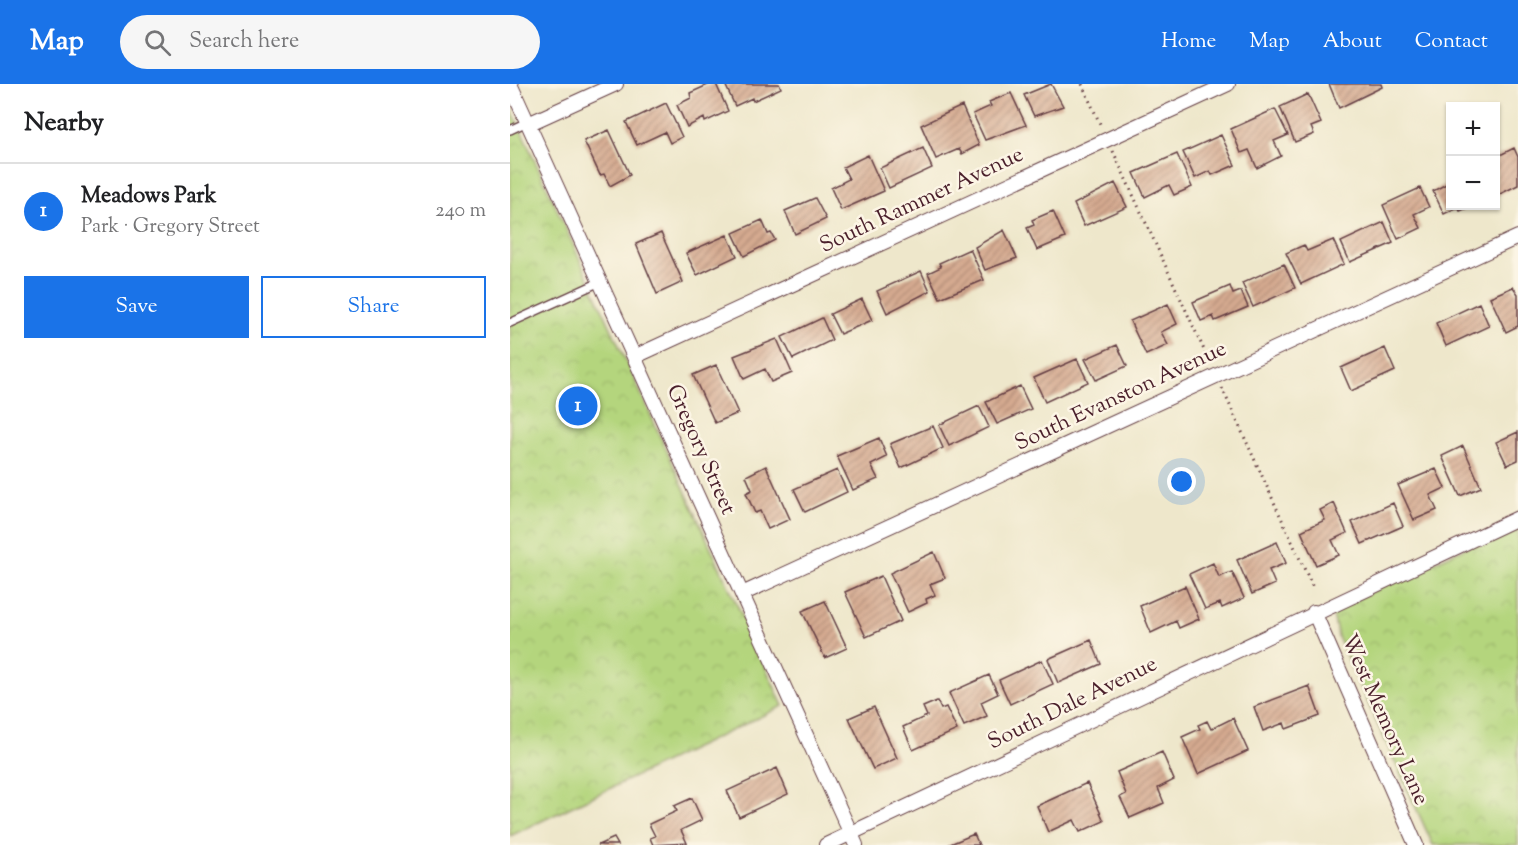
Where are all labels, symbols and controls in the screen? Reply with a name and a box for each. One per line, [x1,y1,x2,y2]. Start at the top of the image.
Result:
search box [120,15,540,69]
text: Map [30,22,84,62]
icon: search [141,26,174,59]
text: Search here [189,26,299,58]
text: Home [1161,27,1216,57]
text: Map [1249,27,1290,57]
text: About [1323,27,1382,57]
text: Contact [1415,27,1488,57]
map controls [1446,102,1500,210]
button: + [1446,102,1500,156]
text: Nearby [24,105,104,142]
street label: South Rammer Avenue [815,140,1029,262]
button: − [1446,156,1500,210]
text: Meadows Park [81,181,216,213]
text: 1 [40,197,47,226]
text: 240 m [435,197,486,226]
text: Park · Gregory Street [81,213,260,242]
button: Save [24,276,249,338]
button: Share [261,276,486,338]
street label: South Evanston Avenue [1010,334,1232,460]
street label: Gregory Street [657,380,743,521]
pin: 1 [558,384,598,428]
your location [1167,467,1196,496]
street label: West Memory Lane [1332,629,1436,811]
street label: South Dale Avenue [983,649,1163,759]

